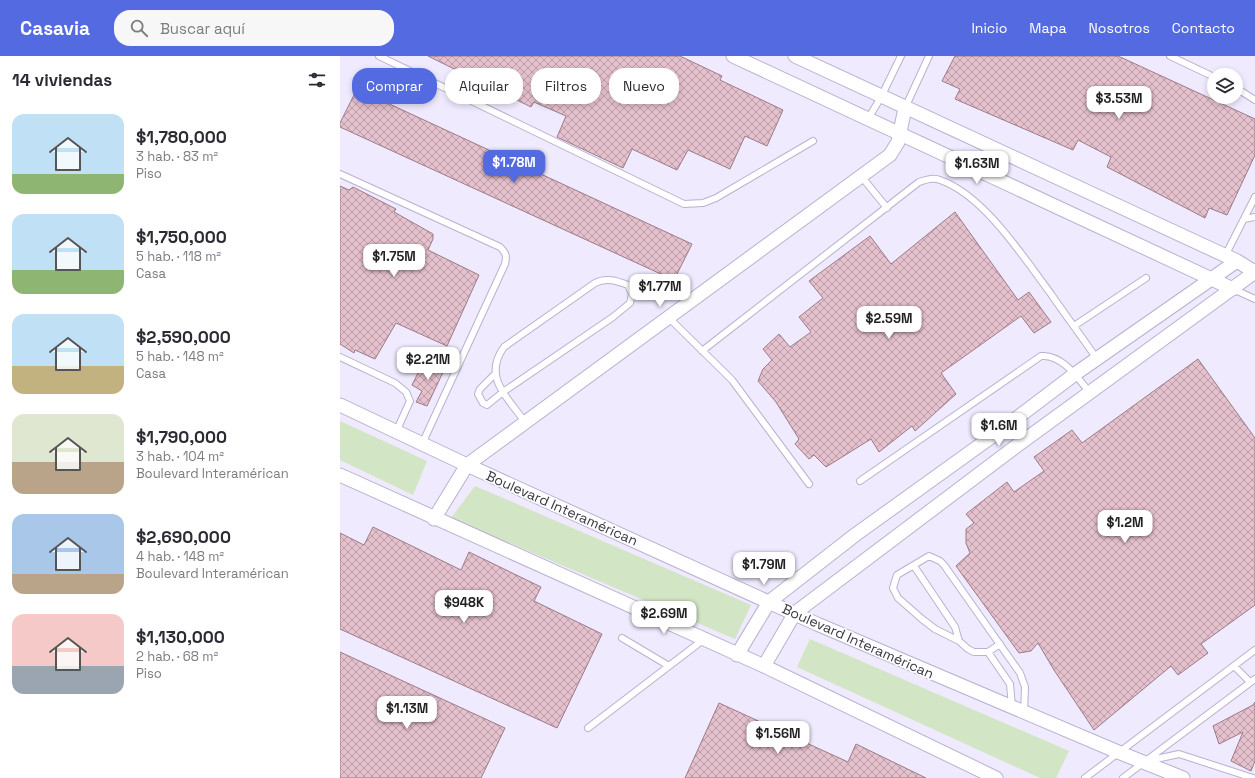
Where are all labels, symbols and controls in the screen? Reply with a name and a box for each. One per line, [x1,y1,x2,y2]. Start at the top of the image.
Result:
search box [114,10,394,46]
text: Casavia [20,16,90,41]
icon: search [128,17,150,39]
text: Buscar aquí [160,19,245,38]
text: Inicio [971,19,1007,37]
text: Mapa [1029,19,1067,37]
text: Nosotros [1089,19,1150,37]
text: Contacto [1172,19,1235,37]
chip: Comprar [352,68,437,104]
chip: Alquilar [445,68,523,104]
chip: Filtros [531,68,601,104]
chip: Nuevo [609,68,679,104]
map controls [1207,68,1243,104]
button: layers [1207,68,1243,104]
text: 14 viviendas [12,69,112,91]
icon: filters [306,69,328,91]
pin: $3.53M [1086,86,1152,120]
text: $3.53M [1096,90,1142,107]
text: $1,780,000 [136,126,227,148]
icon: home [44,130,92,178]
text: 3 hab. · 83 m² [136,148,218,165]
pin: $1.78M [481,150,547,184]
pin: $1.63M [944,151,1010,185]
text: $1.78M [492,154,536,171]
text: $1.63M [955,155,999,172]
text: Piso [136,165,162,182]
text: $1,750,000 [136,226,227,248]
icon: home [44,230,92,278]
pin: $1.75M [361,244,427,278]
text: 5 hab. · 118 m² [136,248,221,265]
text: $1.75M [372,248,416,265]
text: Casa [136,265,166,282]
pin: $1.77M [627,274,693,308]
text: $1.77M [638,278,682,295]
pin: $2.59M [856,306,922,340]
text: $2.59M [866,310,912,327]
text: $2,590,000 [136,326,231,348]
icon: home [44,330,92,378]
pin: $2.21M [395,347,461,381]
text: 5 hab. · 148 m² [136,348,224,365]
text: $2.21M [406,351,450,368]
text: Casa [136,365,166,382]
pin: $1.6M [971,413,1027,447]
text: $1.6M [981,417,1018,434]
text: $1,790,000 [136,426,227,448]
icon: home [44,430,92,478]
text: 3 hab. · 104 m² [136,448,224,465]
text: Boulevard Interamérican [136,465,289,482]
street label: Boulevard Interamérican [483,466,641,550]
pin: $1.2M [1097,510,1153,544]
text: $1.2M [1107,514,1143,531]
text: $2,690,000 [136,526,231,548]
icon: home [44,530,92,578]
text: 4 hab. · 148 m² [136,548,224,565]
pin: $1.79M [731,552,797,586]
text: $1.79M [742,556,786,573]
text: Boulevard Interamérican [136,565,289,582]
pin: $948K [436,590,492,624]
text: $948K [444,594,484,611]
street label: Boulevard Interamérican [779,599,937,683]
pin: $2.69M [631,601,697,635]
text: $2.69M [641,605,687,622]
text: $1,130,000 [136,626,225,648]
icon: home [44,630,92,678]
text: 2 hab. · 68 m² [136,648,218,665]
text: Piso [136,665,162,682]
pin: $1.13M [374,696,440,730]
text: $1.13M [386,700,428,717]
pin: $1.56M [745,721,811,755]
text: $1.56M [756,725,800,742]

